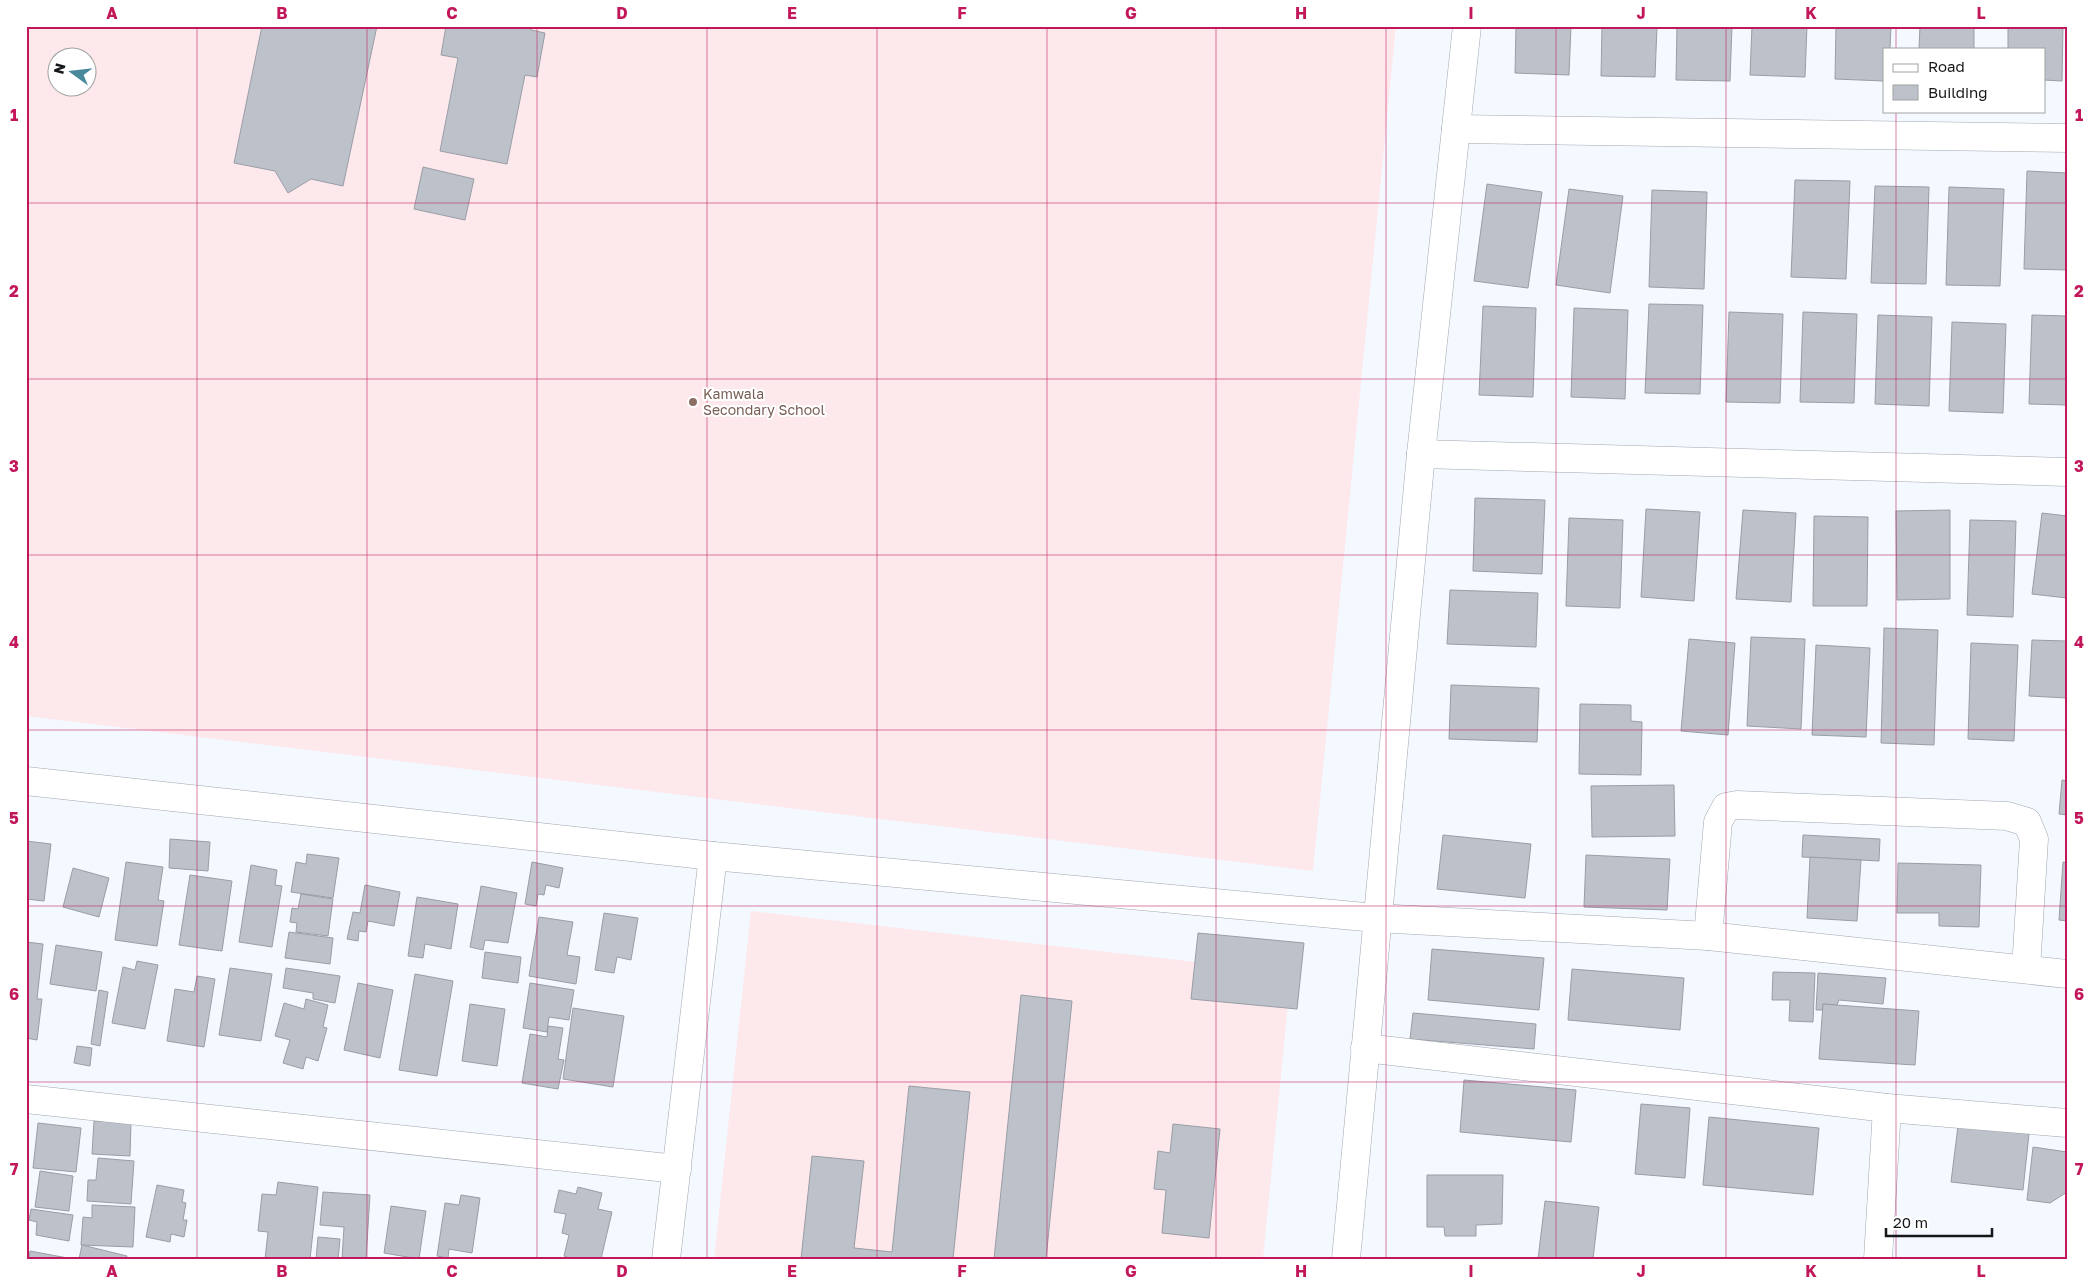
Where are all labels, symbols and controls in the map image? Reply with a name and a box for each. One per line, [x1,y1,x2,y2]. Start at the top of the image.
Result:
text: A [106,3,118,23]
text: B [276,3,288,23]
text: C [446,3,458,23]
text: D [616,3,628,23]
text: E [787,3,797,23]
text: F [957,3,967,23]
text: G [1125,3,1137,23]
text: H [1295,3,1307,23]
text: I [1468,3,1474,23]
text: J [1636,3,1646,23]
text: K [1805,3,1817,23]
text: L [1976,3,1986,23]
north arrow [48,48,98,98]
legend [1883,48,2046,112]
text: Road [1928,57,1965,75]
text: N [49,61,69,76]
text: Building [1928,83,1988,101]
text: 1 [10,105,18,125]
text: 1 [2075,105,2083,125]
text: 2 [9,281,19,301]
text: 2 [2074,281,2084,301]
place label: Kamwala Secondary School [703,385,825,418]
marker: Kamwala Secondary School [687,396,699,408]
text: 3 [9,456,19,476]
text: 3 [2074,456,2084,476]
text: 4 [9,632,19,652]
text: 4 [2074,632,2084,652]
text: 5 [9,808,19,828]
text: 5 [2074,808,2084,828]
text: 6 [9,984,19,1004]
text: 6 [2074,984,2084,1004]
text: 7 [10,1159,19,1179]
text: 7 [2075,1159,2084,1179]
scale bar [1886,1205,1992,1237]
text: 20 m [1893,1213,1928,1231]
text: A [106,1261,118,1281]
text: B [276,1261,288,1281]
text: C [446,1261,458,1281]
text: D [616,1261,628,1281]
text: E [787,1261,797,1281]
text: F [957,1261,967,1281]
text: G [1125,1261,1137,1281]
text: H [1295,1261,1307,1281]
text: I [1468,1261,1474,1281]
text: J [1636,1261,1646,1281]
text: K [1805,1261,1817,1281]
text: L [1976,1261,1986,1281]

